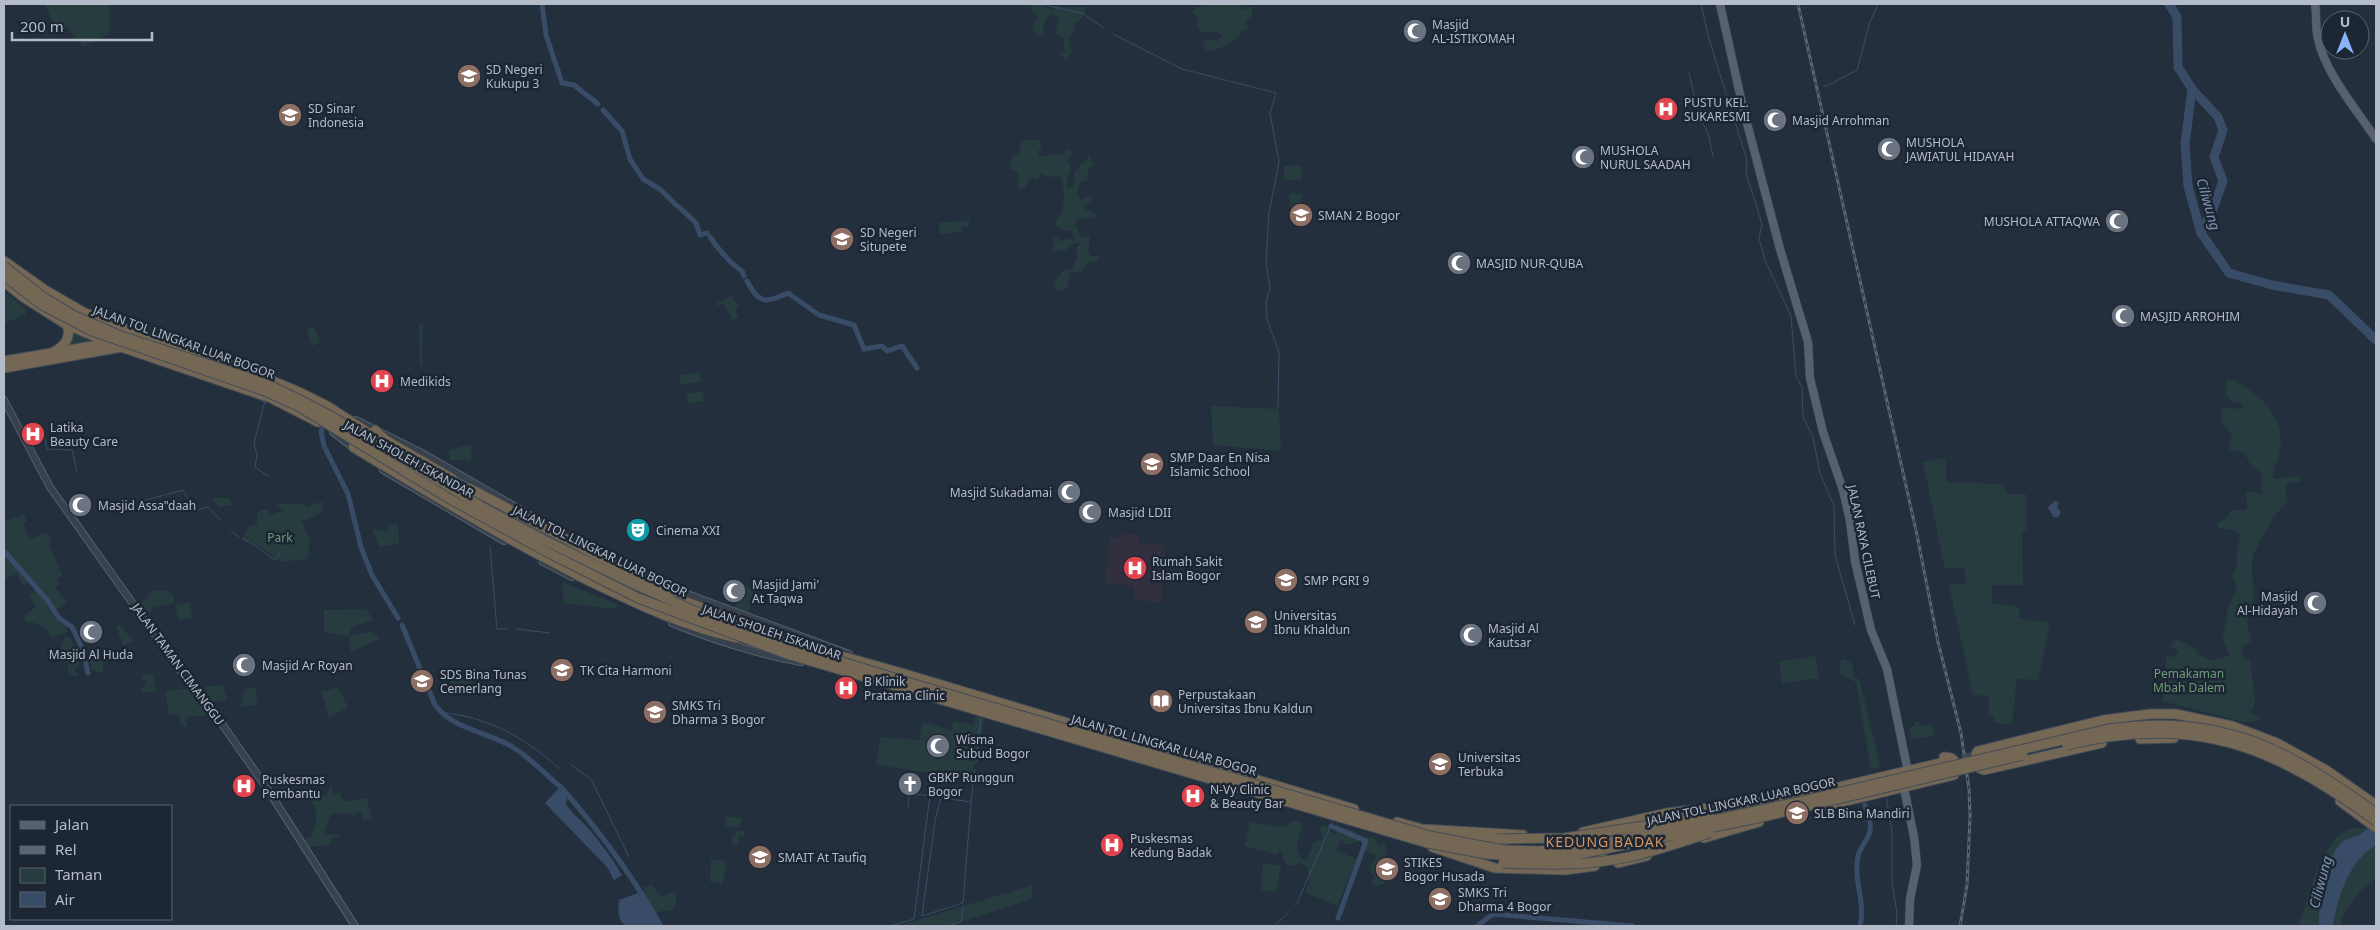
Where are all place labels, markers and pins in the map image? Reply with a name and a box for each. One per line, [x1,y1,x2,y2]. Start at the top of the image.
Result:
place label: Masjid AL-ISTIKOMAH [1432,16,1515,47]
mosque icon: Masjid AL-ISTIKOMAH [1402,18,1428,44]
place label: SD Negeri Kukupu 3 [486,61,543,92]
school or university icon: SD Negeri Kukupu 3 [456,63,482,89]
place label: PUSTU KEL. SUKARESMI [1684,94,1750,125]
hospital icon: PUSTU KEL. SUKARESMI [1653,96,1679,122]
place label: SD Sinar Indonesia [308,100,364,131]
school or university icon: SD Sinar Indonesia [277,102,303,128]
mosque icon: Masjid Arrohman [1762,107,1788,133]
place label: Masjid Arrohman [1792,112,1889,129]
place label: MUSHOLA JAWIATUL HIDAYAH [1905,134,2014,165]
mosque icon: MUSHOLA JAWIATUL HIDAYAH [1876,136,1902,162]
place label: MUSHOLA NURUL SAADAH [1600,142,1691,173]
mosque icon: MUSHOLA NURUL SAADAH [1570,144,1596,170]
school or university icon: SMAN 2 Bogor [1288,202,1314,228]
place label: SMAN 2 Bogor [1318,207,1400,224]
mosque icon: MUSHOLA ATTAQWA [2104,208,2130,234]
place label: MUSHOLA ATTAQWA [1984,213,2100,230]
place label: SD Negeri Situpete [860,224,917,255]
school or university icon: SD Negeri Situpete [829,226,855,252]
mosque icon: MASJID NUR-QUBA [1446,250,1472,276]
place label: MASJID NUR-QUBA [1476,255,1584,272]
mosque icon: MASJID ARROHIM [2110,303,2136,329]
place label: MASJID ARROHIM [2140,308,2240,325]
hospital icon: Medikids [369,368,395,394]
place label: Medikids [400,373,451,390]
place label: Latika Beauty Care [50,419,118,450]
hospital icon: Latika Beauty Care [20,421,46,447]
place label: SMP Daar En Nisa Islamic School [1170,449,1270,480]
school or university icon: SMP Daar En Nisa Islamic School [1139,451,1165,477]
mosque icon: Masjid Sukadamai [1056,479,1082,505]
place label: Masjid Sukadamai [950,484,1052,501]
mosque icon: Masjid Assa"daah [67,492,93,518]
place label: Masjid Assa"daah [98,497,196,514]
mosque icon: Masjid LDII [1077,499,1103,525]
place label: Masjid LDII [1108,504,1171,521]
theatre icon: Cinema XXI [625,517,651,543]
place label: Cinema XXI [656,522,720,539]
place label: Rumah Sakit Islam Bogor [1152,553,1223,584]
hospital icon: Rumah Sakit Islam Bogor [1122,555,1148,581]
school or university icon: SMP PGRI 9 [1273,567,1299,593]
place label: SMP PGRI 9 [1304,572,1370,589]
place label: Masjid Jami' At Taqwa [752,576,819,607]
mosque icon: Masjid Jami' At Taqwa [721,578,747,604]
place label: Masjid Al-Hidayah [2237,588,2298,619]
mosque icon: Masjid Al-Hidayah [2302,590,2328,616]
place label: Universitas Ibnu Khaldun [1274,607,1350,638]
school or university icon: Universitas Ibnu Khaldun [1243,609,1269,635]
mosque icon: Masjid Al Huda [78,619,104,645]
place label: Masjid Al Kautsar [1488,620,1539,651]
mosque icon: Masjid Al Kautsar [1458,622,1484,648]
place label: Masjid Al Huda [49,646,133,663]
mosque icon: Masjid Ar Royan [231,652,257,678]
place label: Masjid Ar Royan [262,657,353,674]
school or university icon: TK Cita Harmoni [549,657,575,683]
place label: TK Cita Harmoni [580,662,672,679]
place label: SDS Bina Tunas Cemerlang [440,666,527,697]
school or university icon: SDS Bina Tunas Cemerlang [409,668,435,694]
place label: B Klinik Pratama Clinic [864,673,945,704]
hospital icon: B Klinik Pratama Clinic [833,675,859,701]
place label: Perpustakaan Universitas Ibnu Kaldun [1178,686,1313,717]
library icon: Perpustakaan Universitas Ibnu Kaldun [1148,688,1174,714]
place label: SMKS Tri Dharma 3 Bogor [672,697,766,728]
school or university icon: SMKS Tri Dharma 3 Bogor [642,699,668,725]
place label: Wisma Subud Bogor [956,731,1030,762]
mosque icon: Wisma Subud Bogor [925,733,951,759]
place label: Universitas Terbuka [1458,749,1521,780]
school or university icon: Universitas Terbuka [1427,751,1453,777]
place label: GBKP Runggun Bogor [928,769,1014,800]
place label: Puskesmas Pembantu [262,771,325,802]
church icon: GBKP Runggun Bogor [897,771,923,797]
hospital icon: Puskesmas Pembantu [231,773,257,799]
place label: N-Vy Clinic & Beauty Bar [1210,781,1284,812]
hospital icon: N-Vy Clinic & Beauty Bar [1180,783,1206,809]
school or university icon: SLB Bina Mandiri [1784,800,1810,826]
place label: SLB Bina Mandiri [1814,805,1910,822]
place label: Puskesmas Kedung Badak [1130,830,1213,861]
hospital icon: Puskesmas Kedung Badak [1099,832,1125,858]
school or university icon: SMAIT At Taufiq [747,844,773,870]
place label: SMAIT At Taufiq [778,849,867,866]
place label: STIKES Bogor Husada [1404,854,1485,885]
school or university icon: STIKES Bogor Husada [1374,856,1400,882]
place label: SMKS Tri Dharma 4 Bogor [1458,884,1552,915]
school or university icon: SMKS Tri Dharma 4 Bogor [1427,886,1453,912]

